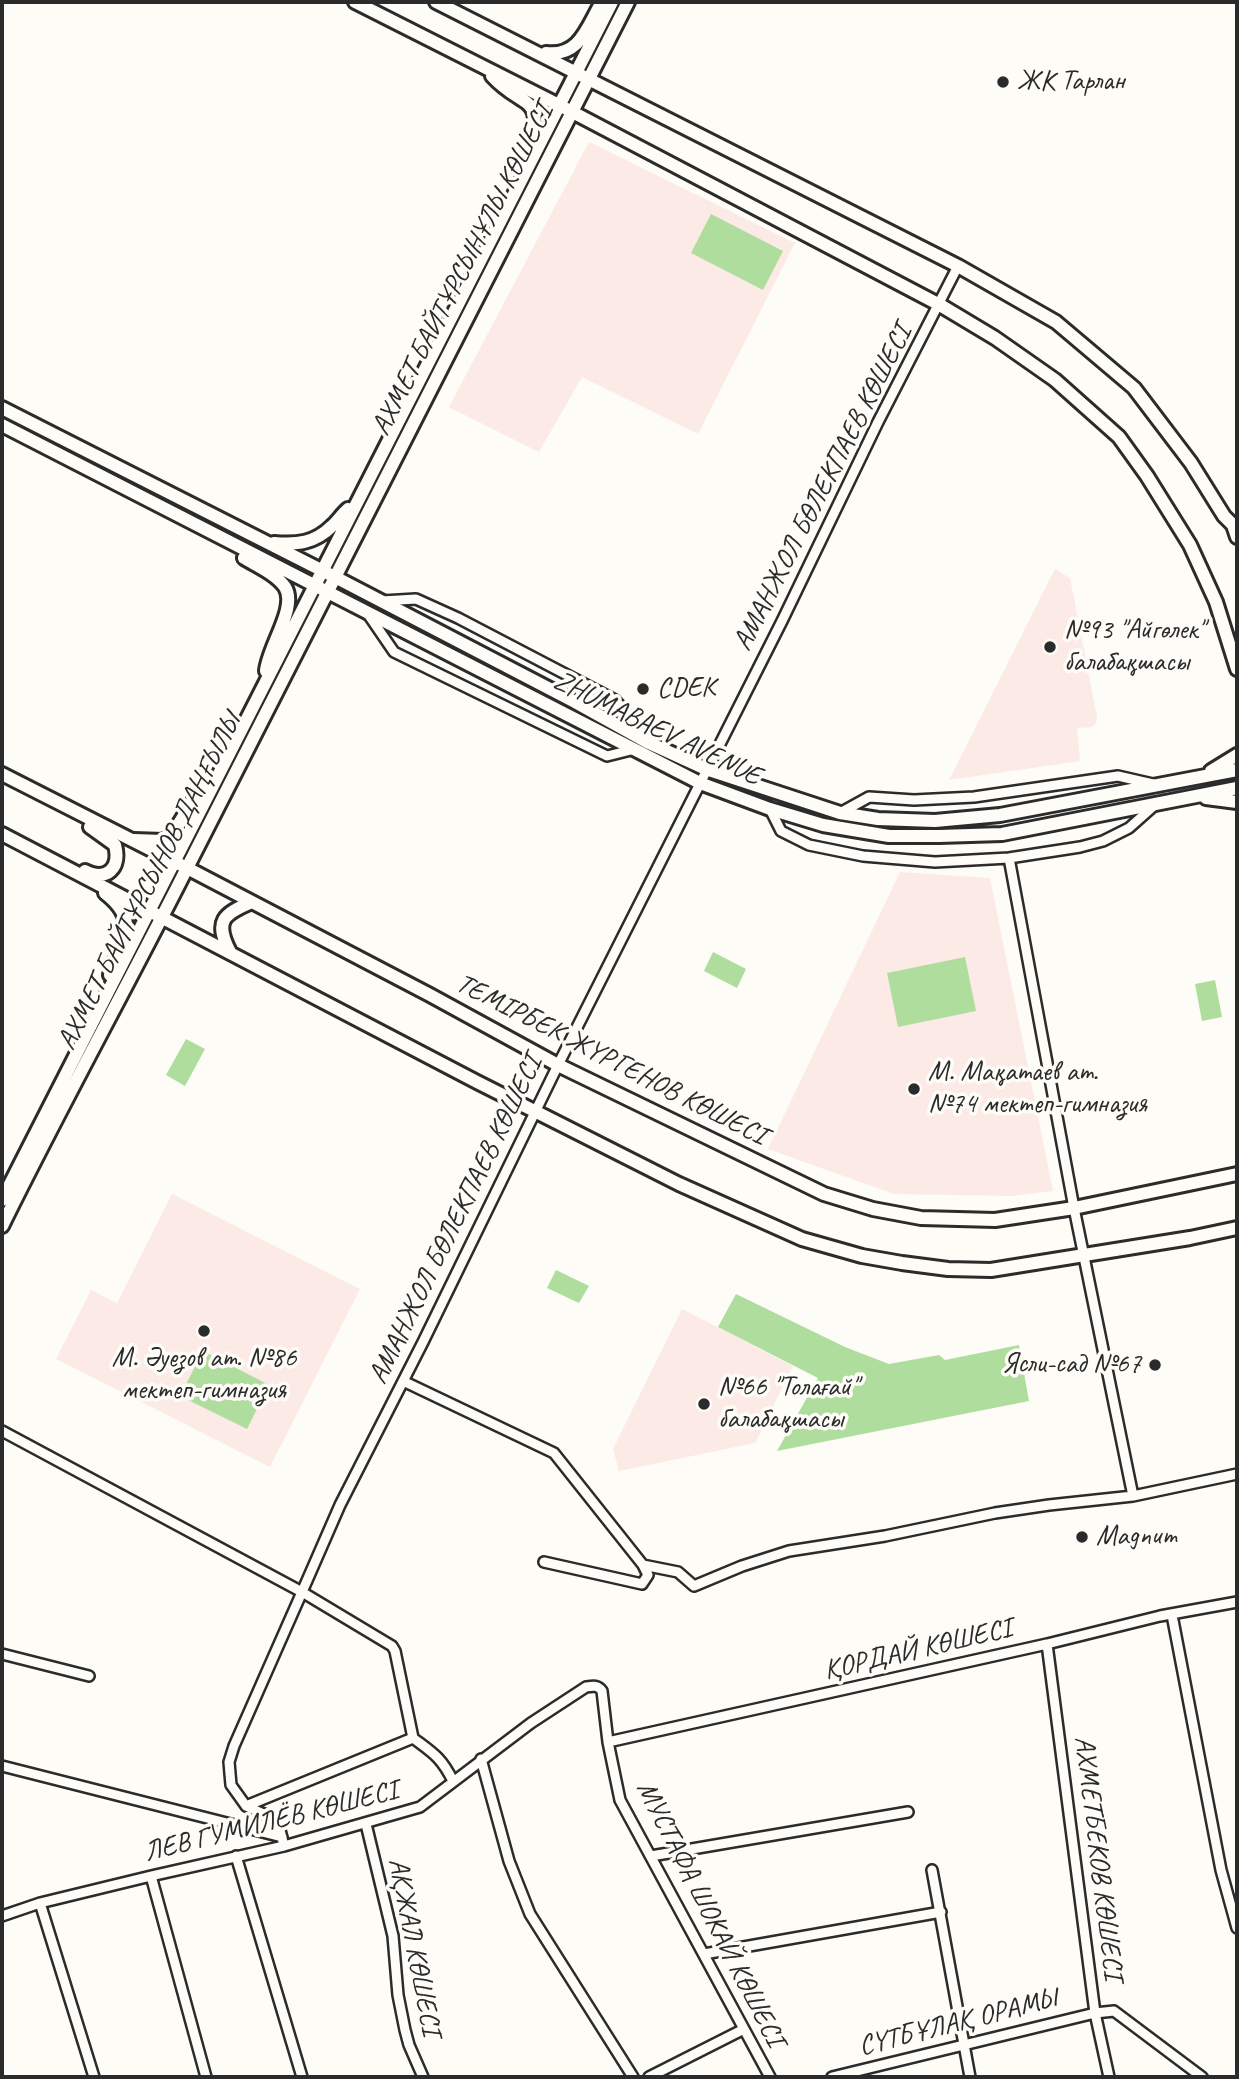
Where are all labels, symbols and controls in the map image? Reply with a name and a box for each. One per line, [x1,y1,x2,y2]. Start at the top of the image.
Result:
place label: ЖК Тарлан [1017,65,1125,99]
marker: ЖК Тарлан [995,74,1011,90]
street label: АХМЕТ БАЙТҰРСЫНҰЛЫ КӨШЕСІ [365,99,561,441]
street label: АМАНЖОЛ БӨЛЕКПАЕВ КӨШЕСІ [726,320,920,656]
place label: №93 "Айгөлек" балабақшасы [1064,614,1204,680]
marker: №93 "Айгөлек" балабақшасы [1042,639,1058,655]
street label: ZHUMABAEV AVENUE [548,664,766,794]
place label: CDEK [657,672,715,706]
marker: CDEK [635,681,651,697]
street label: АХМЕТ БАЙТҰРСЫНОВ ДАҢҒЫЛЫ [50,708,250,1056]
street label: ТЕМІРБЕК ЖҮРГЕНОВ КӨШЕСІ [450,967,772,1153]
street label: АМАНЖОЛ БӨЛЕКПАЕВ КӨШЕСІ [362,1051,550,1389]
place label: М. Мақатаев ат. №74 мектеп-гимназия [928,1056,1147,1122]
marker: М. Мақатаев ат. №74 мектеп-гимназия [906,1081,922,1097]
marker: М. Әуезов ат. №86 мектеп-гимназия [196,1323,212,1339]
place label: М. Әуезов ат. №86 мектеп-гимназия [112,1342,296,1408]
place label: Ясли-сад №67 [1002,1348,1141,1382]
marker: Ясли-сад №67 [1147,1357,1163,1373]
place label: №66 "Толағай" балабақшасы [718,1371,858,1437]
marker: №66 "Толағай" балабақшасы [696,1396,712,1412]
place label: Magnum [1096,1520,1177,1554]
marker: Magnum [1074,1529,1090,1545]
street label: ҚОРДАЙ КӨШЕСІ [821,1612,1015,1688]
street label: АХМЕТБЕКОВ КӨШЕСІ [1066,1734,1130,1982]
street label: ЛЕВ ГУМИЛЁВ КӨШЕСІ [141,1774,401,1870]
street label: МУСТАФА ШОКАЙ КӨШЕСІ [629,1776,791,2052]
street label: АҚЖАЛ КӨШЕСІ [380,1855,448,2039]
street label: CҮТБҰЛАҚ ОРАМЫ [855,1982,1061,2064]

